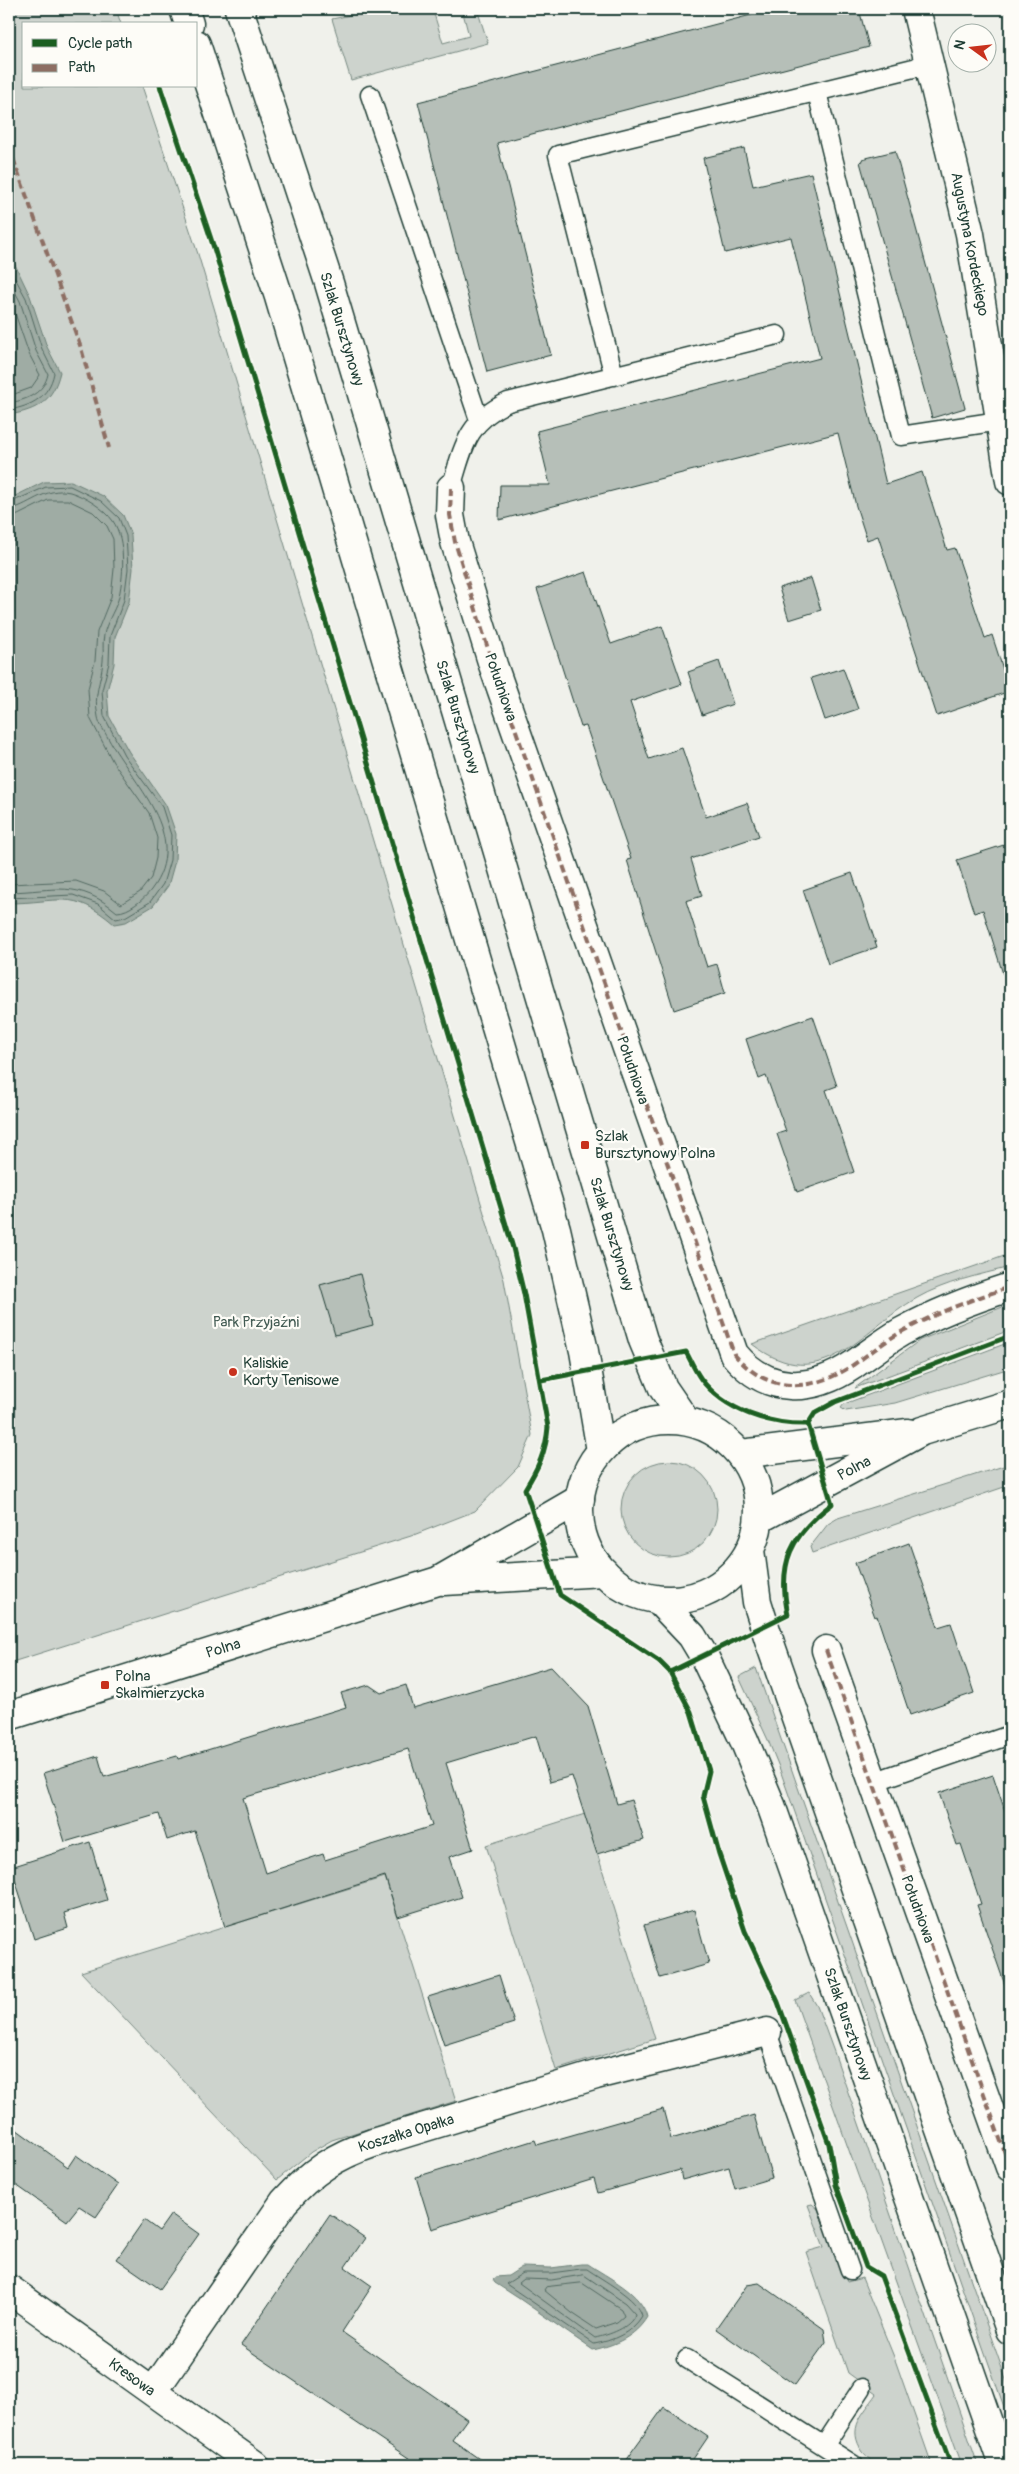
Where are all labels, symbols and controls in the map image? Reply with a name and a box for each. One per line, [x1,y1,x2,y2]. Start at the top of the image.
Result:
legend [22,22,198,88]
north arrow [946,22,996,72]
text: Cycle path [68,34,132,53]
text: N [950,38,969,52]
text: Path [68,58,95,77]
street label: Augustyna Kordeckiego [946,171,993,318]
street label: Szlak Bursztynowy [315,270,368,389]
street label: Południowa [480,650,521,724]
street label: Szlak Bursztynowy [431,658,484,777]
street label: Południowa [612,1033,653,1107]
place label: Szlak Bursztynowy Polna [595,1127,715,1163]
marker: Szlak Bursztynowy Polna [579,1139,591,1151]
street label: Szlak Bursztynowy [585,1175,638,1294]
park label: Park Przyjaźni [213,1313,300,1332]
place label: Kaliskie Korty Tenisowe [243,1354,340,1390]
marker: Kaliskie Korty Tenisowe [227,1366,239,1378]
street label: Polna [834,1452,874,1485]
street label: Polna [203,1634,243,1663]
place label: Polna Skalmierzycka [115,1667,204,1703]
marker: Polna Skalmierzycka [99,1679,111,1691]
street label: Południowa [896,1873,939,1946]
street label: Szlak Bursztynowy [819,1965,876,2084]
street label: Koszałka Opałka [356,2110,456,2157]
street label: Kresowa [105,2354,159,2401]

